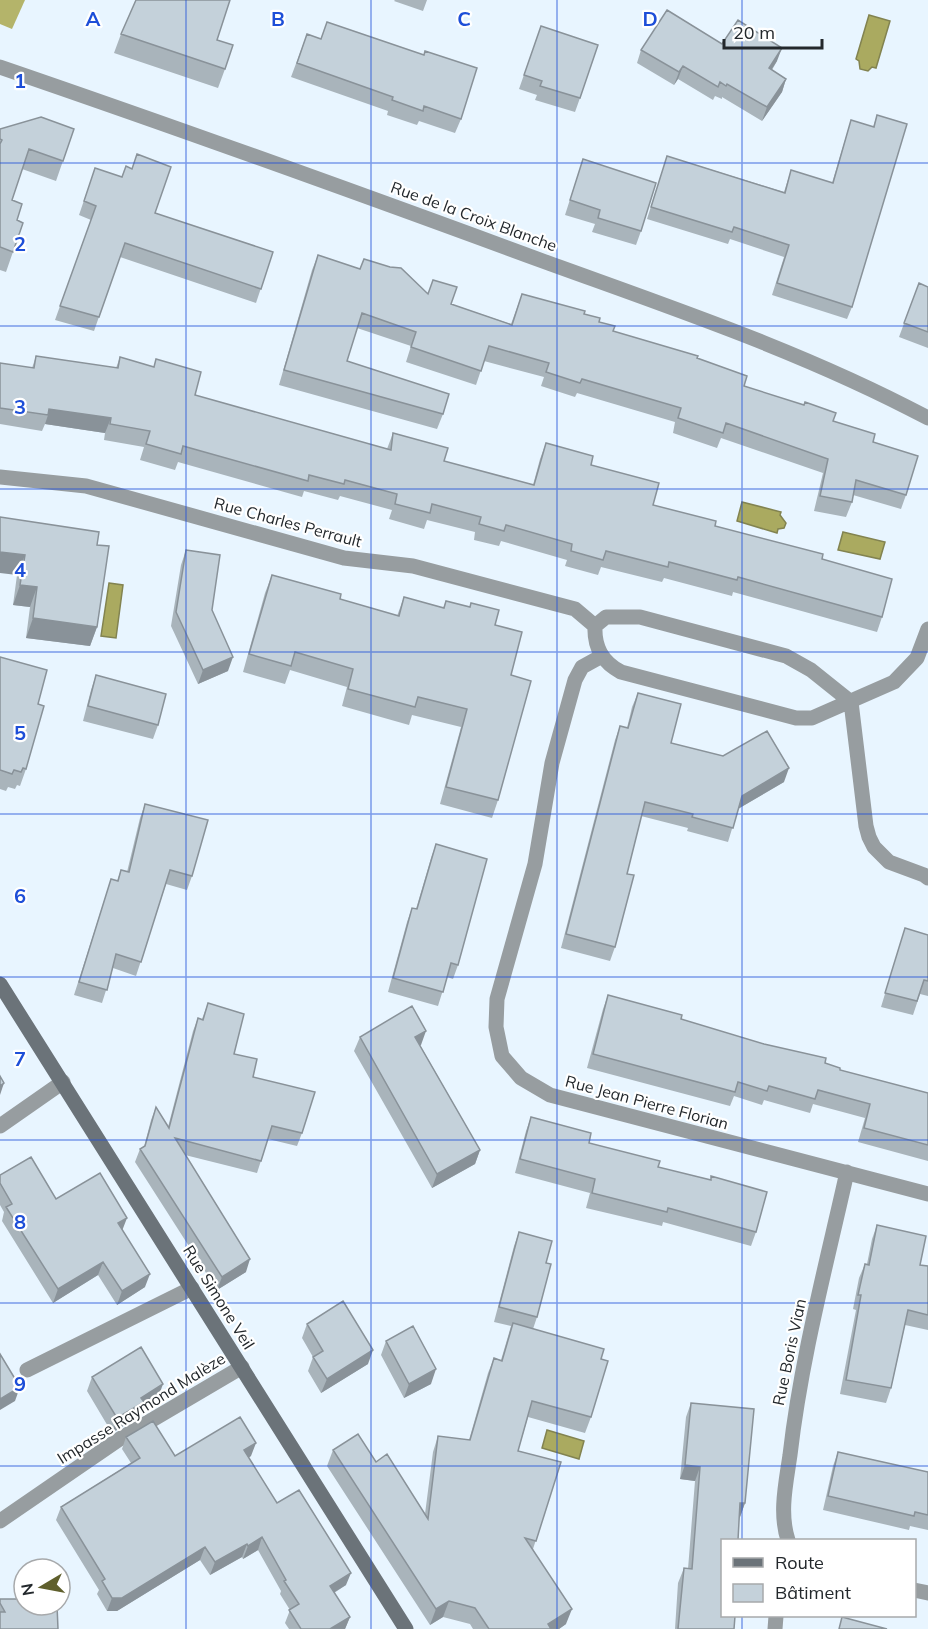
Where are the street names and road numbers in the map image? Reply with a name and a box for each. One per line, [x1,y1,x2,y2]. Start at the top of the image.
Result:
street label: Rue de la Croix Blanche [388,177,560,255]
street label: Rue Charles Perrault [212,493,364,551]
street label: Rue Jean Pierre Florian [563,1071,731,1133]
street label: Rue Simone Veil [179,1241,259,1353]
street label: Rue Boris Vian [768,1297,810,1407]
street label: Impasse Raymond Malèze [53,1348,229,1468]

